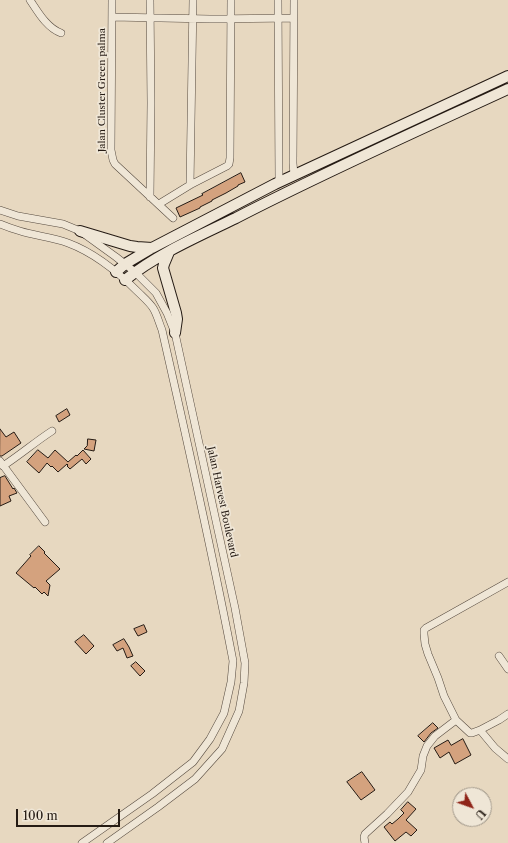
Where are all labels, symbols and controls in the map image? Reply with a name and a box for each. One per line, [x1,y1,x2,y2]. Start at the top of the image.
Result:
street label: Jalan Cluster Green palma [96,28,108,152]
street label: Jalan Harvest Boulevard [204,445,240,559]
north arrow [452,787,492,827]
scale bar [18,801,122,827]
text: U [472,806,489,822]
text: 100 m [23,808,58,823]

